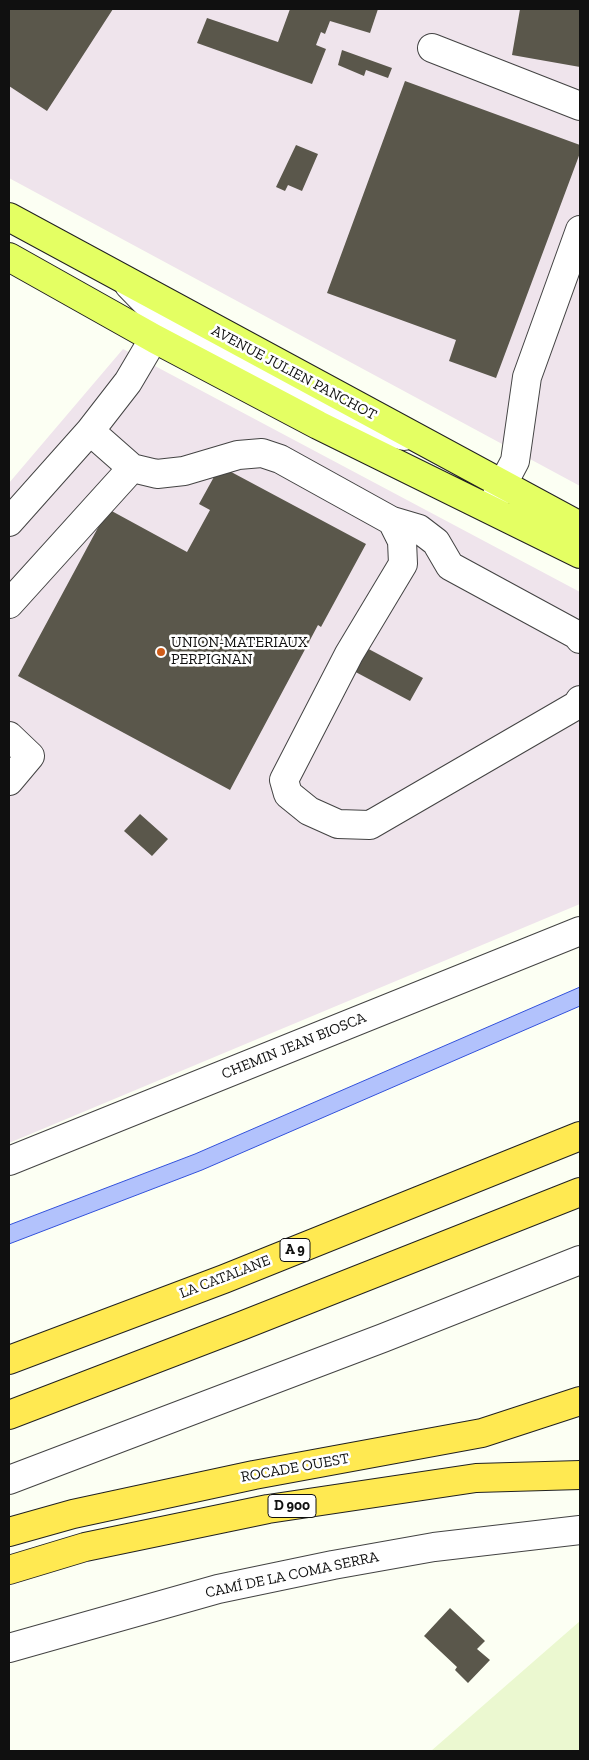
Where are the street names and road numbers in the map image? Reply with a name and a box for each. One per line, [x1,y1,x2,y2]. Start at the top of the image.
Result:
street label: AVENUE JULIEN PANCHOT [208,322,380,424]
street label: CHEMIN JEAN BIOSCA [219,1009,369,1083]
road number: A 9 [280,1238,310,1262]
street label: LA CATALANE [177,1251,273,1303]
street label: ROCADE OUEST [239,1450,351,1486]
road number: D 900 [268,1494,316,1518]
street label: CAMÍ DE LA COMA SERRA [204,1548,380,1602]

